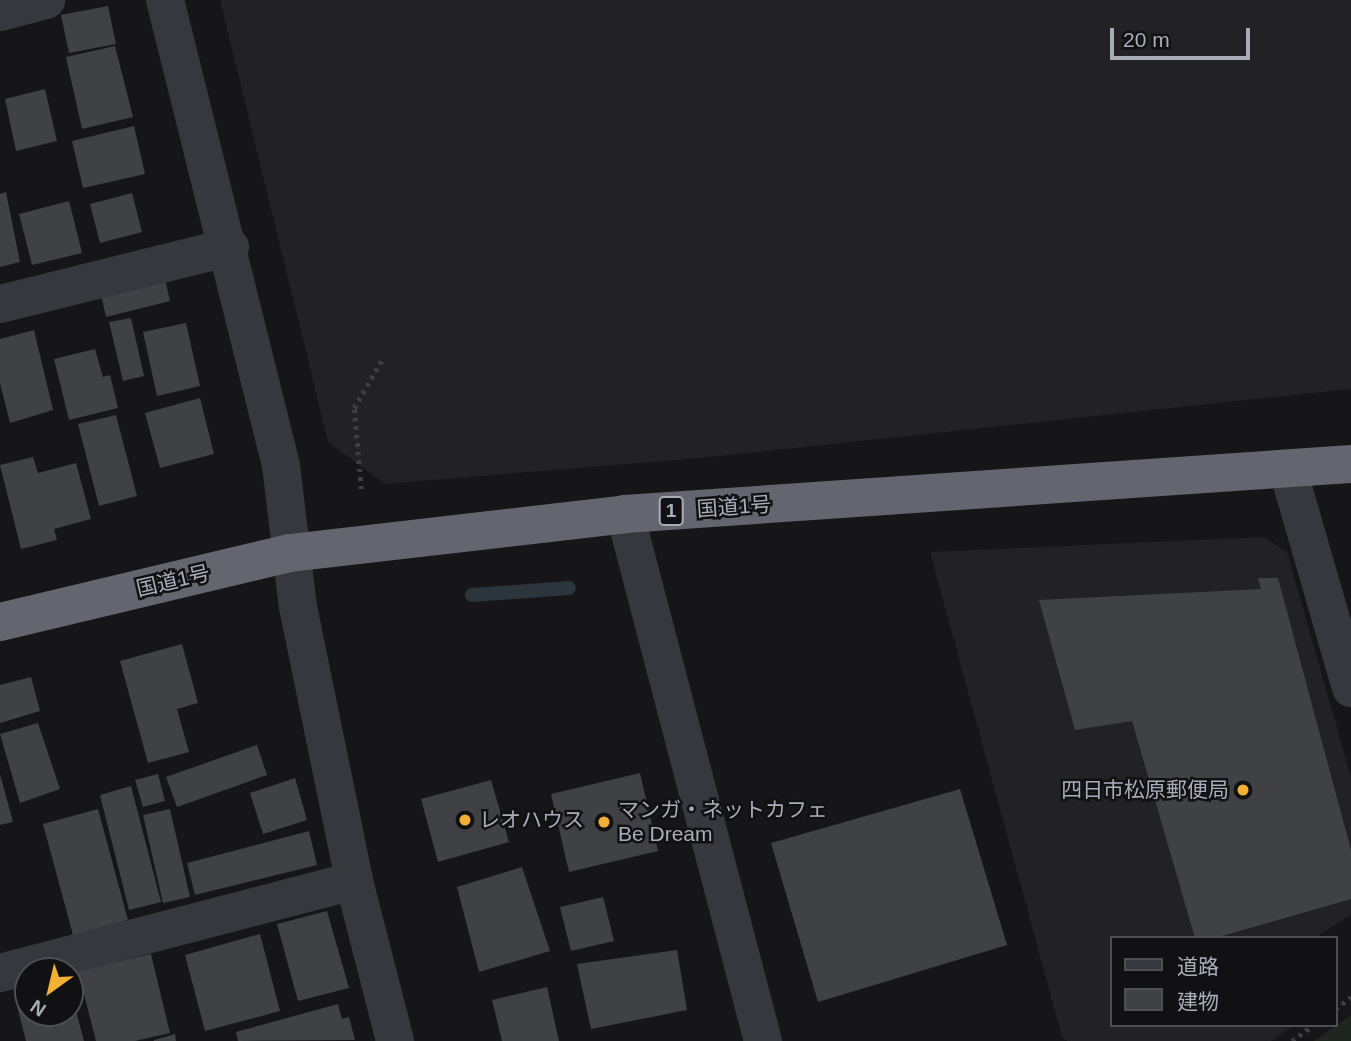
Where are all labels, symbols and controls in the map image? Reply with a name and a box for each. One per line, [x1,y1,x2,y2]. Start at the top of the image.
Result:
scale bar [1113,14,1253,58]
text: 20 m [1123,28,1170,51]
street label: 国道1号 [696,492,772,522]
road number: 1 [657,496,685,526]
street label: 国道1号 [134,560,212,602]
place label: 四日市松原郵便局 [1061,777,1229,803]
marker: 四日市松原郵便局 [1235,782,1251,798]
place label: マンガ・ネットカフェ Be Dream [618,797,828,847]
place label: レオハウス [479,807,584,833]
marker: レオハウス [457,812,473,828]
marker: マンガ・ネットカフェ Be Dream [596,814,612,830]
legend [1110,936,1337,1027]
text: 道路 [1177,955,1219,978]
north arrow [14,957,84,1027]
text: 建物 [1177,990,1219,1013]
text: N [27,996,50,1021]

